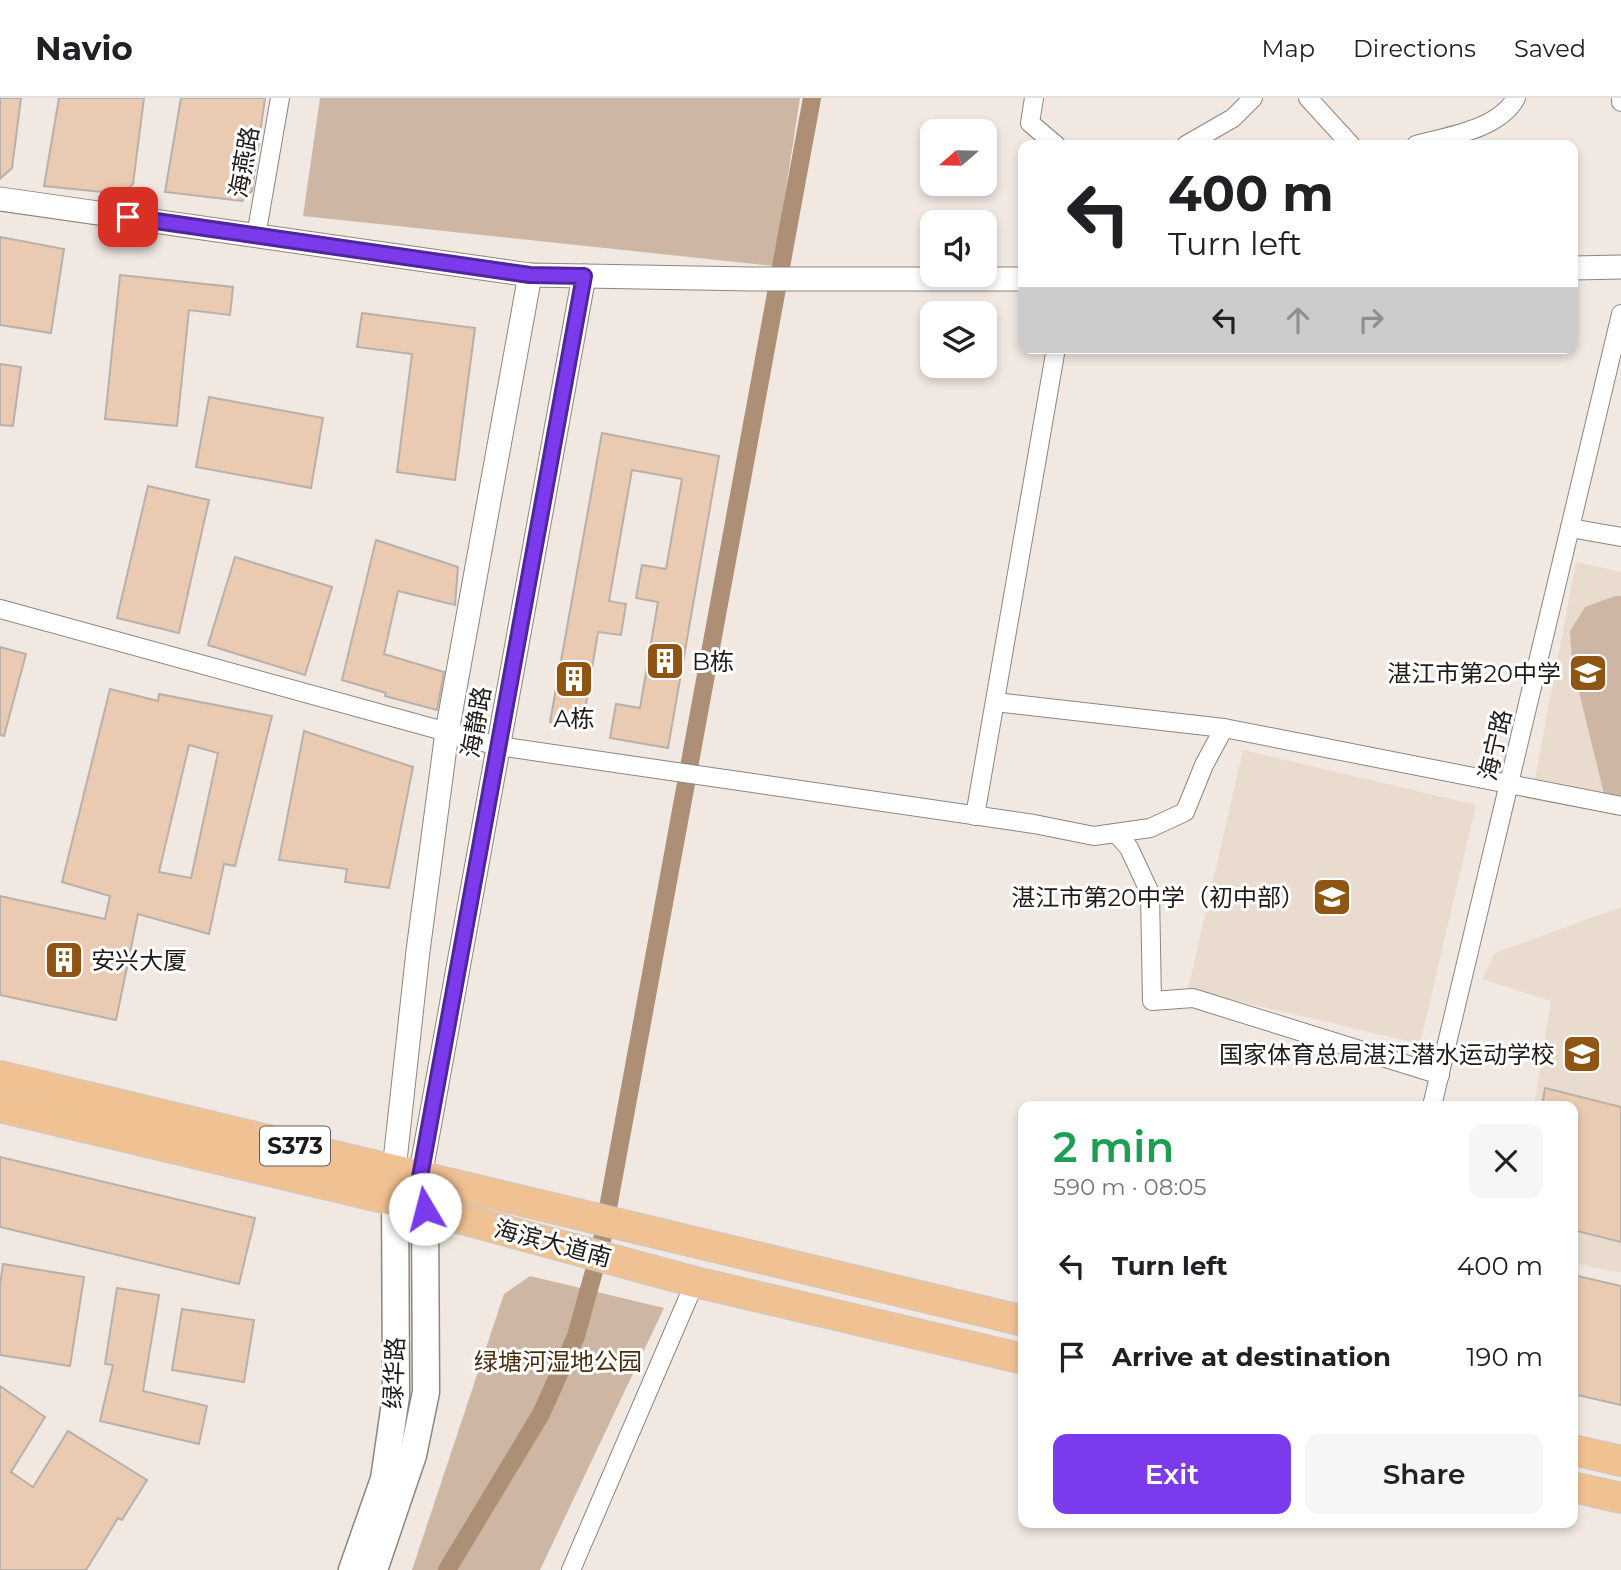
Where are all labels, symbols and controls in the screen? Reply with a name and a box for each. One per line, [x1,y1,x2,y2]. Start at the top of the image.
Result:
text: Navio [35,28,133,68]
text: Map [1262,34,1315,63]
text: Directions [1353,34,1476,63]
text: Saved [1514,34,1586,63]
north arrow [920,119,998,196]
map controls [920,119,997,378]
street label: 海燕路 [223,124,265,200]
text: 400 m [1168,164,1334,223]
icon: left [1053,168,1144,259]
pin [98,187,158,247]
icon: arrive [109,198,147,236]
button: sound [920,210,997,287]
text: Turn left [1168,224,1302,263]
button: layers [920,301,997,378]
icon: left [1206,301,1244,339]
icon: ahead [1279,301,1317,339]
icon: right [1352,301,1390,339]
building icon: B栋 [644,640,686,682]
place label: B栋 [692,647,734,676]
school or university icon: 湛江市第20中学 [1567,652,1609,694]
building icon: A栋 [553,658,595,700]
place label: 湛江市第20中学 [1388,659,1561,688]
street label: 海静路 [455,684,497,760]
place label: A栋 [553,704,595,733]
street label: 海宁路 [1473,707,1517,783]
school or university icon: 湛江市第20中学（初中部） [1311,876,1353,918]
place label: 湛江市第20中学（初中部） [1012,883,1305,912]
building icon: 安兴大厦 [43,939,85,981]
place label: 安兴大厦 [91,946,187,975]
school or university icon: 国家体育总局湛江潜水运动学校 [1561,1033,1603,1075]
place label: 国家体育总局湛江潜水运动学校 [1219,1040,1555,1069]
text: 2 min [1053,1121,1174,1173]
button: close [1469,1124,1543,1198]
road number: S373 [260,1126,330,1166]
position arrow [388,1172,462,1246]
text: 590 m · 08:05 [1053,1173,1207,1201]
street label: 海滨大道南 [491,1213,615,1273]
icon: left [1053,1247,1091,1285]
text: Turn left [1112,1250,1228,1282]
text: 400 m [1457,1250,1543,1282]
street label: 绿华路 [378,1337,410,1409]
icon: arrive [1053,1338,1091,1376]
text: Arrive at destination [1112,1341,1391,1373]
text: 190 m [1466,1341,1543,1373]
park label: 绿塘河湿地公园 [474,1347,642,1376]
button: Exit [1053,1434,1291,1514]
button: Share [1305,1434,1543,1514]

